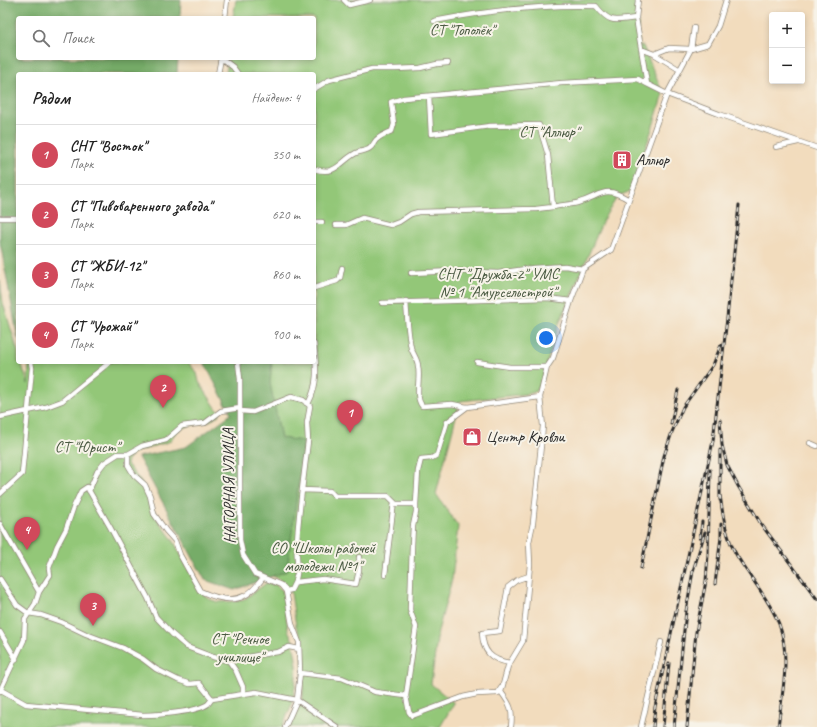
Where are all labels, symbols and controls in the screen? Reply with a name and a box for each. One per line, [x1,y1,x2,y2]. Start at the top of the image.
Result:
map controls [769,12,805,84]
button: + [769,12,805,48]
search box [16,16,316,60]
park label: СТ "Тополёк" [430,20,498,40]
icon: search [30,27,52,49]
text: Поиск [62,29,94,48]
button: − [769,48,805,84]
text: Рядом [32,88,70,109]
text: Найдено: 4 [252,90,300,106]
park label: СТ "Аллюр" [519,122,582,142]
text: СНТ "Восток" [70,137,146,156]
text: 1 [42,147,48,163]
text: 350 m [272,147,300,163]
building icon: Аллюр [611,149,633,171]
place label: Аллюр [636,150,670,170]
text: Парк [70,156,93,172]
text: СТ "Пивоваренного завода" [70,197,212,216]
text: 2 [42,207,48,223]
text: 620 m [272,207,300,223]
text: Парк [70,216,93,232]
text: СТ "ЖБИ-12" [70,257,144,276]
park label: СНТ "Дружба-2" УМС № 1 "Амурсельстрой" [438,264,561,302]
text: 3 [42,267,48,283]
text: 860 m [272,267,300,283]
text: Парк [70,276,93,292]
text: СТ "Урожай" [70,317,135,336]
text: 4 [42,327,48,343]
text: 900 m [272,327,300,343]
your location [536,328,556,348]
text: Парк [70,336,93,352]
pin: 2 [150,375,176,408]
pin: 1 [337,400,363,433]
shop icon: Центр Кровли [461,426,483,448]
street label: НАГОРНАЯ УЛИЦА [218,427,240,544]
place label: Центр Кровли [486,427,565,447]
park label: СТ "Юрист" [55,437,122,457]
pin: 4 [14,517,40,550]
park label: СО "Школы рабочей молодежи №1" [271,538,377,576]
pin: 3 [80,593,106,626]
park label: СТ "Речное училище" [211,629,271,667]

